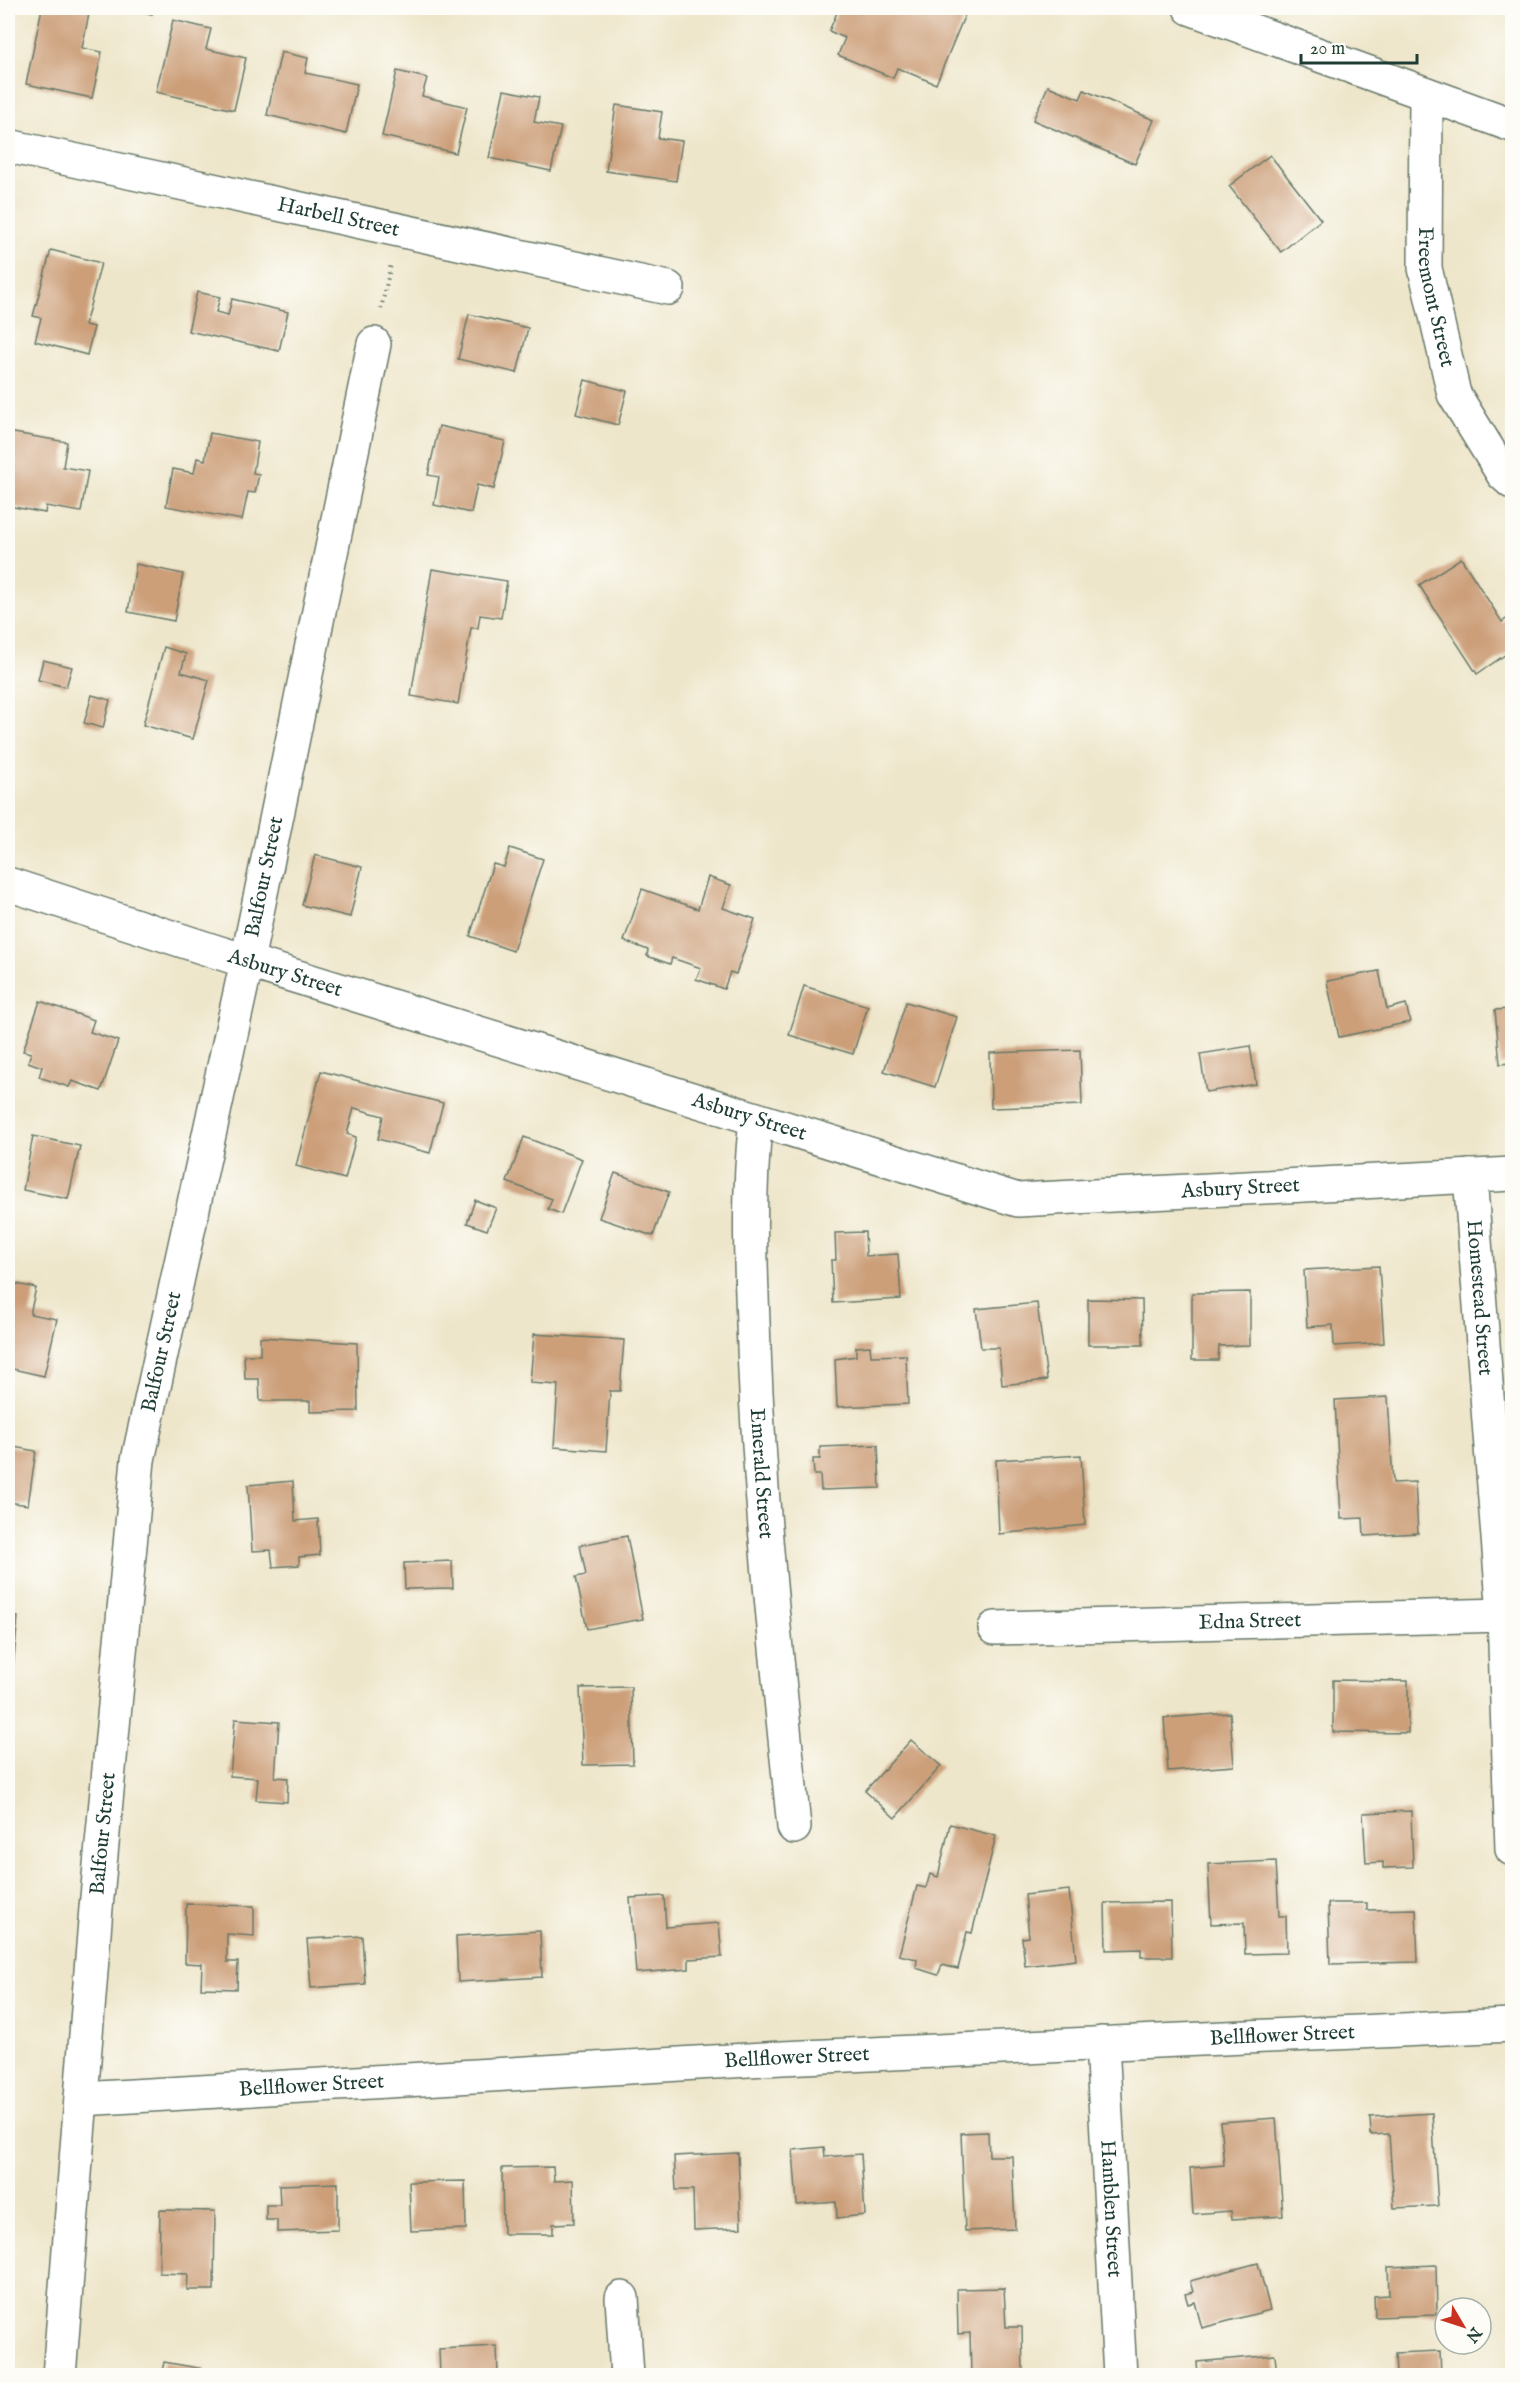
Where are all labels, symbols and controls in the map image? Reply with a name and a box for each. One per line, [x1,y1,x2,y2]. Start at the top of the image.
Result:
scale bar [1301,27,1416,65]
text: 20 m [1310,38,1345,61]
street label: Harbell Street [275,191,402,243]
street label: Freemont Street [1412,227,1461,370]
street label: Balfour Street [239,814,290,940]
street label: Asbury Street [223,942,346,1003]
street label: Asbury Street [688,1086,810,1147]
street label: Asbury Street [1180,1172,1300,1205]
street label: Homestead Street [1460,1219,1499,1377]
street label: Balfour Street [135,1289,188,1415]
street label: Emerald Street [743,1407,779,1540]
street label: Edna Street [1198,1607,1302,1636]
street label: Balfour Street [84,1771,122,1896]
street label: Bellflower Street [1209,2019,1356,2052]
street label: Bellflower Street [723,2041,870,2075]
street label: Bellflower Street [238,2068,385,2103]
street label: Hamblen Street [1094,2139,1128,2278]
north arrow [1433,2296,1493,2356]
text: N [1461,2322,1486,2346]

